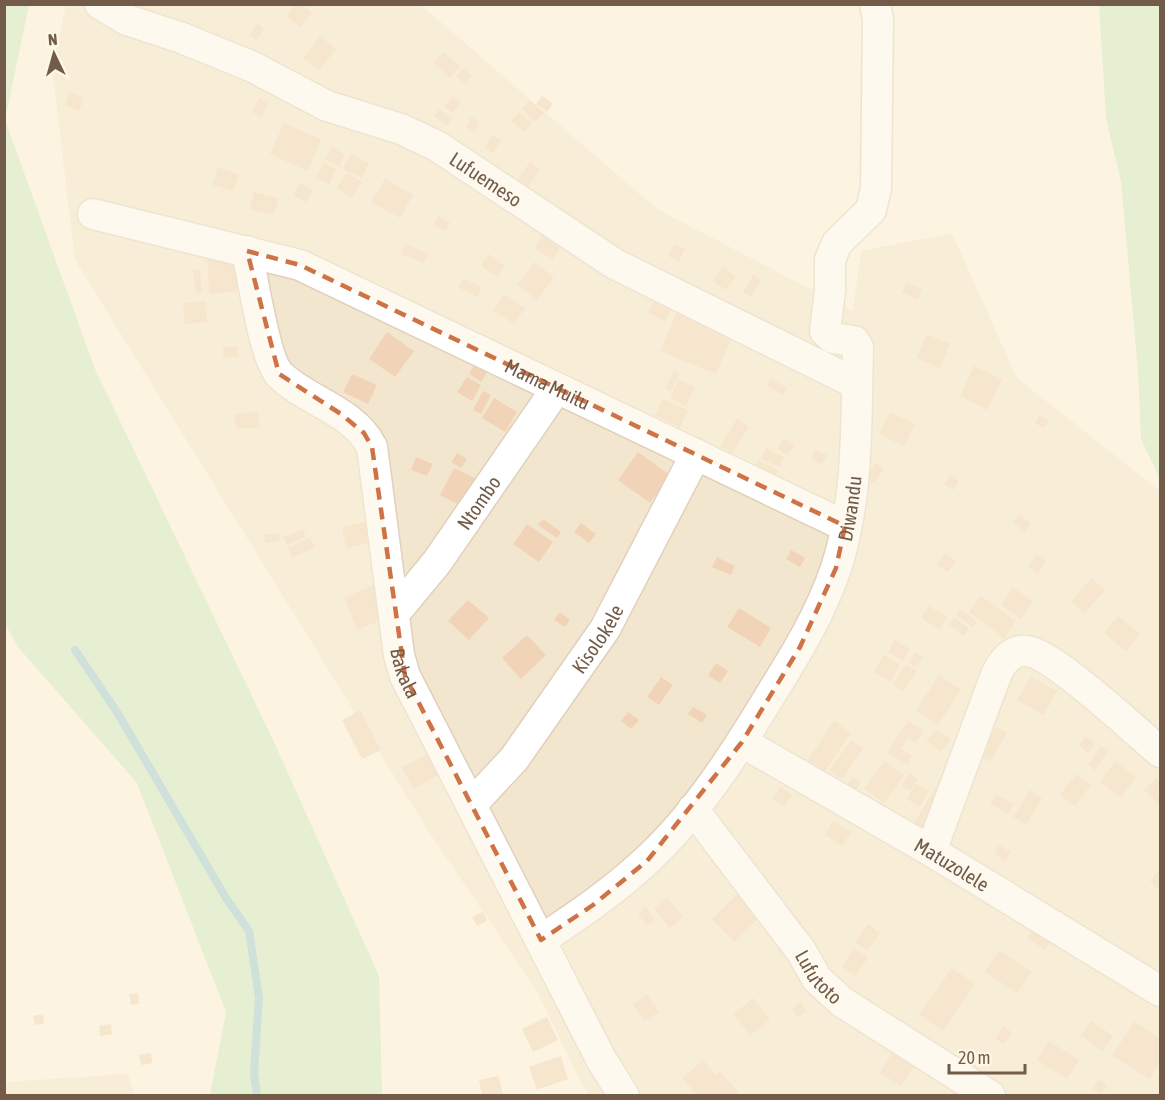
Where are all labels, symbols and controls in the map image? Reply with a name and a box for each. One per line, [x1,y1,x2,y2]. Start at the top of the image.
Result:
north arrow [24,24,84,84]
text: N [47,30,58,48]
street label: Lufuemeso [446,147,527,211]
street label: Mama Muilu [501,353,594,414]
street label: Ntombo [452,471,505,534]
street label: Diwandu [832,475,865,543]
street label: Kisolokele [566,600,627,677]
street label: Bakala [387,647,426,702]
street label: Matuzolele [911,833,994,895]
street label: Lufutoto [791,946,847,1008]
scale bar [949,1037,1026,1075]
text: 20 m [958,1047,990,1068]

